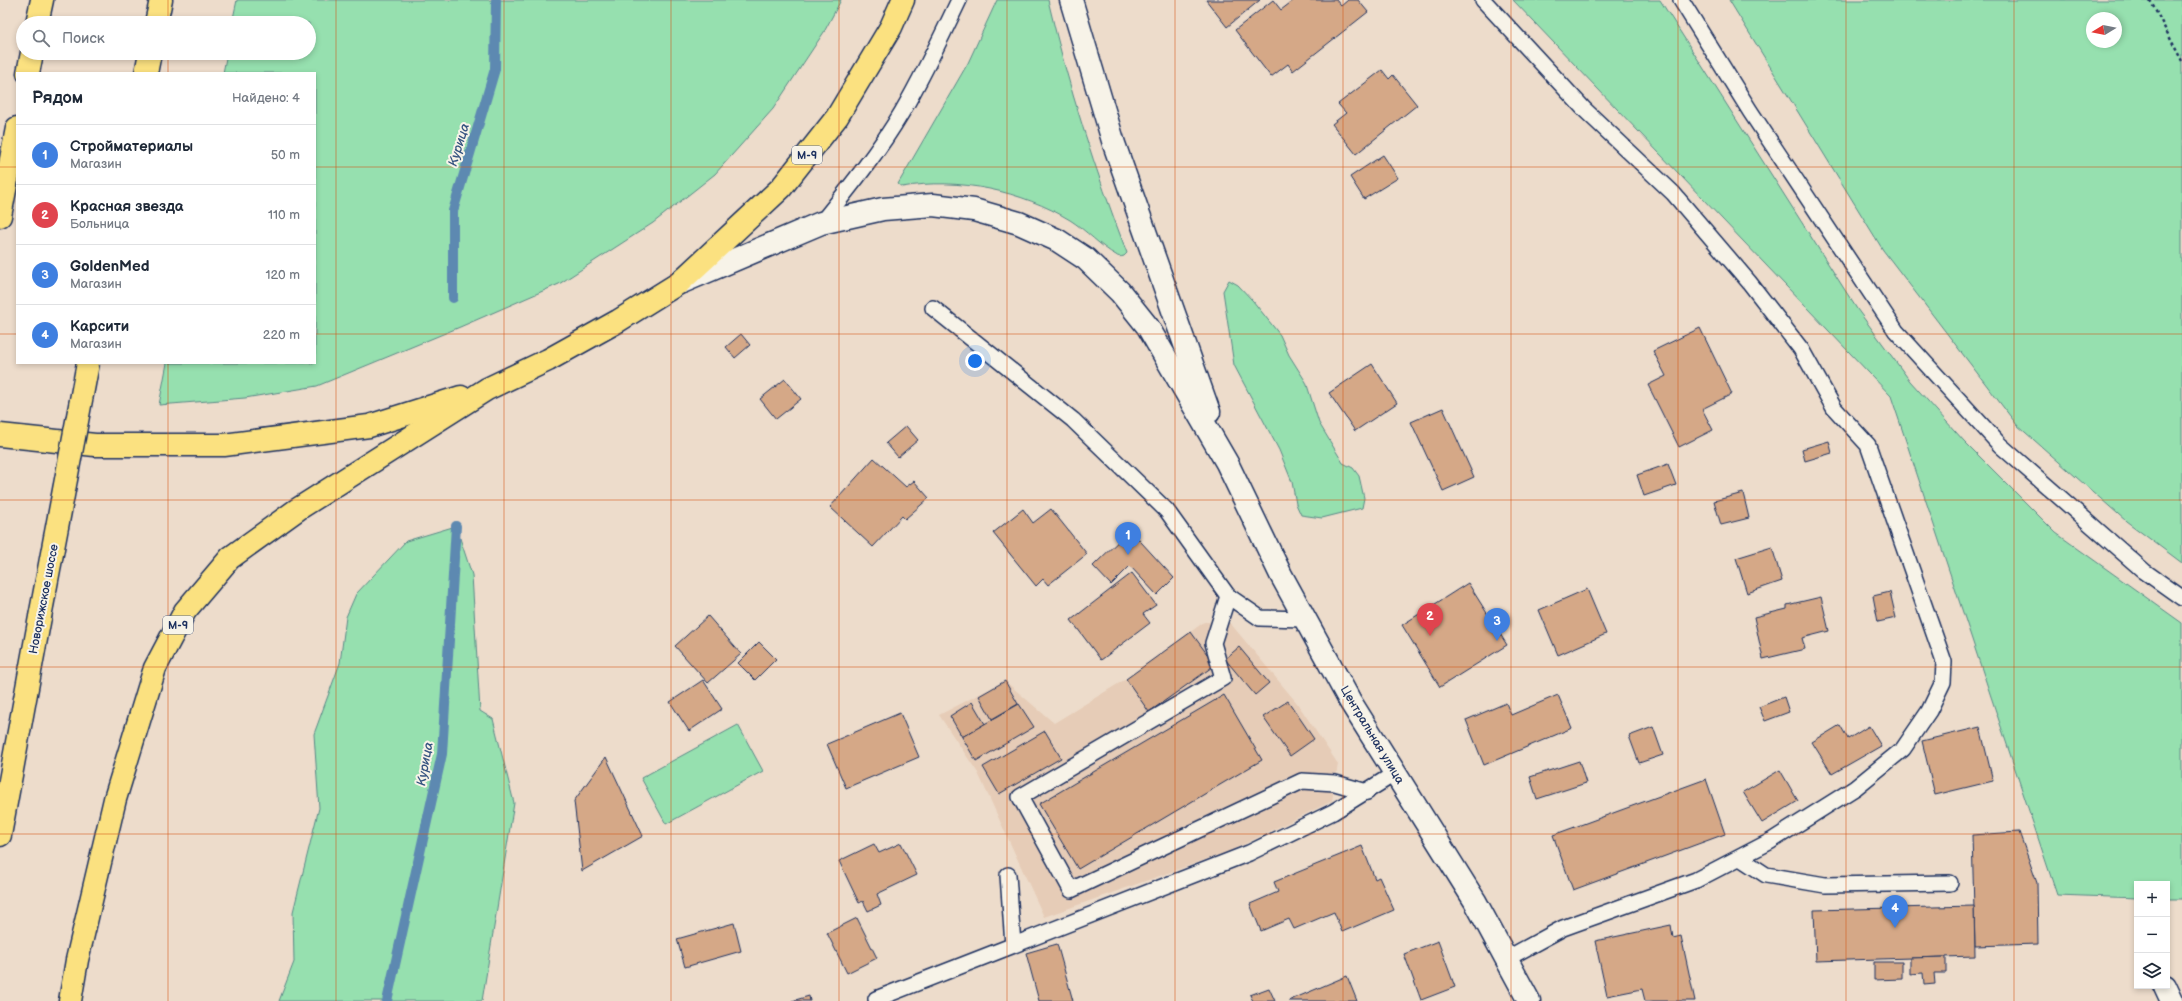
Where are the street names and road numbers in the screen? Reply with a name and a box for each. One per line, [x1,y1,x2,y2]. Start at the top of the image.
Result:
road number: М-9 [792,146,822,164]
street label: Новорижское шоссе [26,543,62,655]
road number: М-9 [163,616,193,634]
street label: Центральная улица [1337,683,1407,787]

